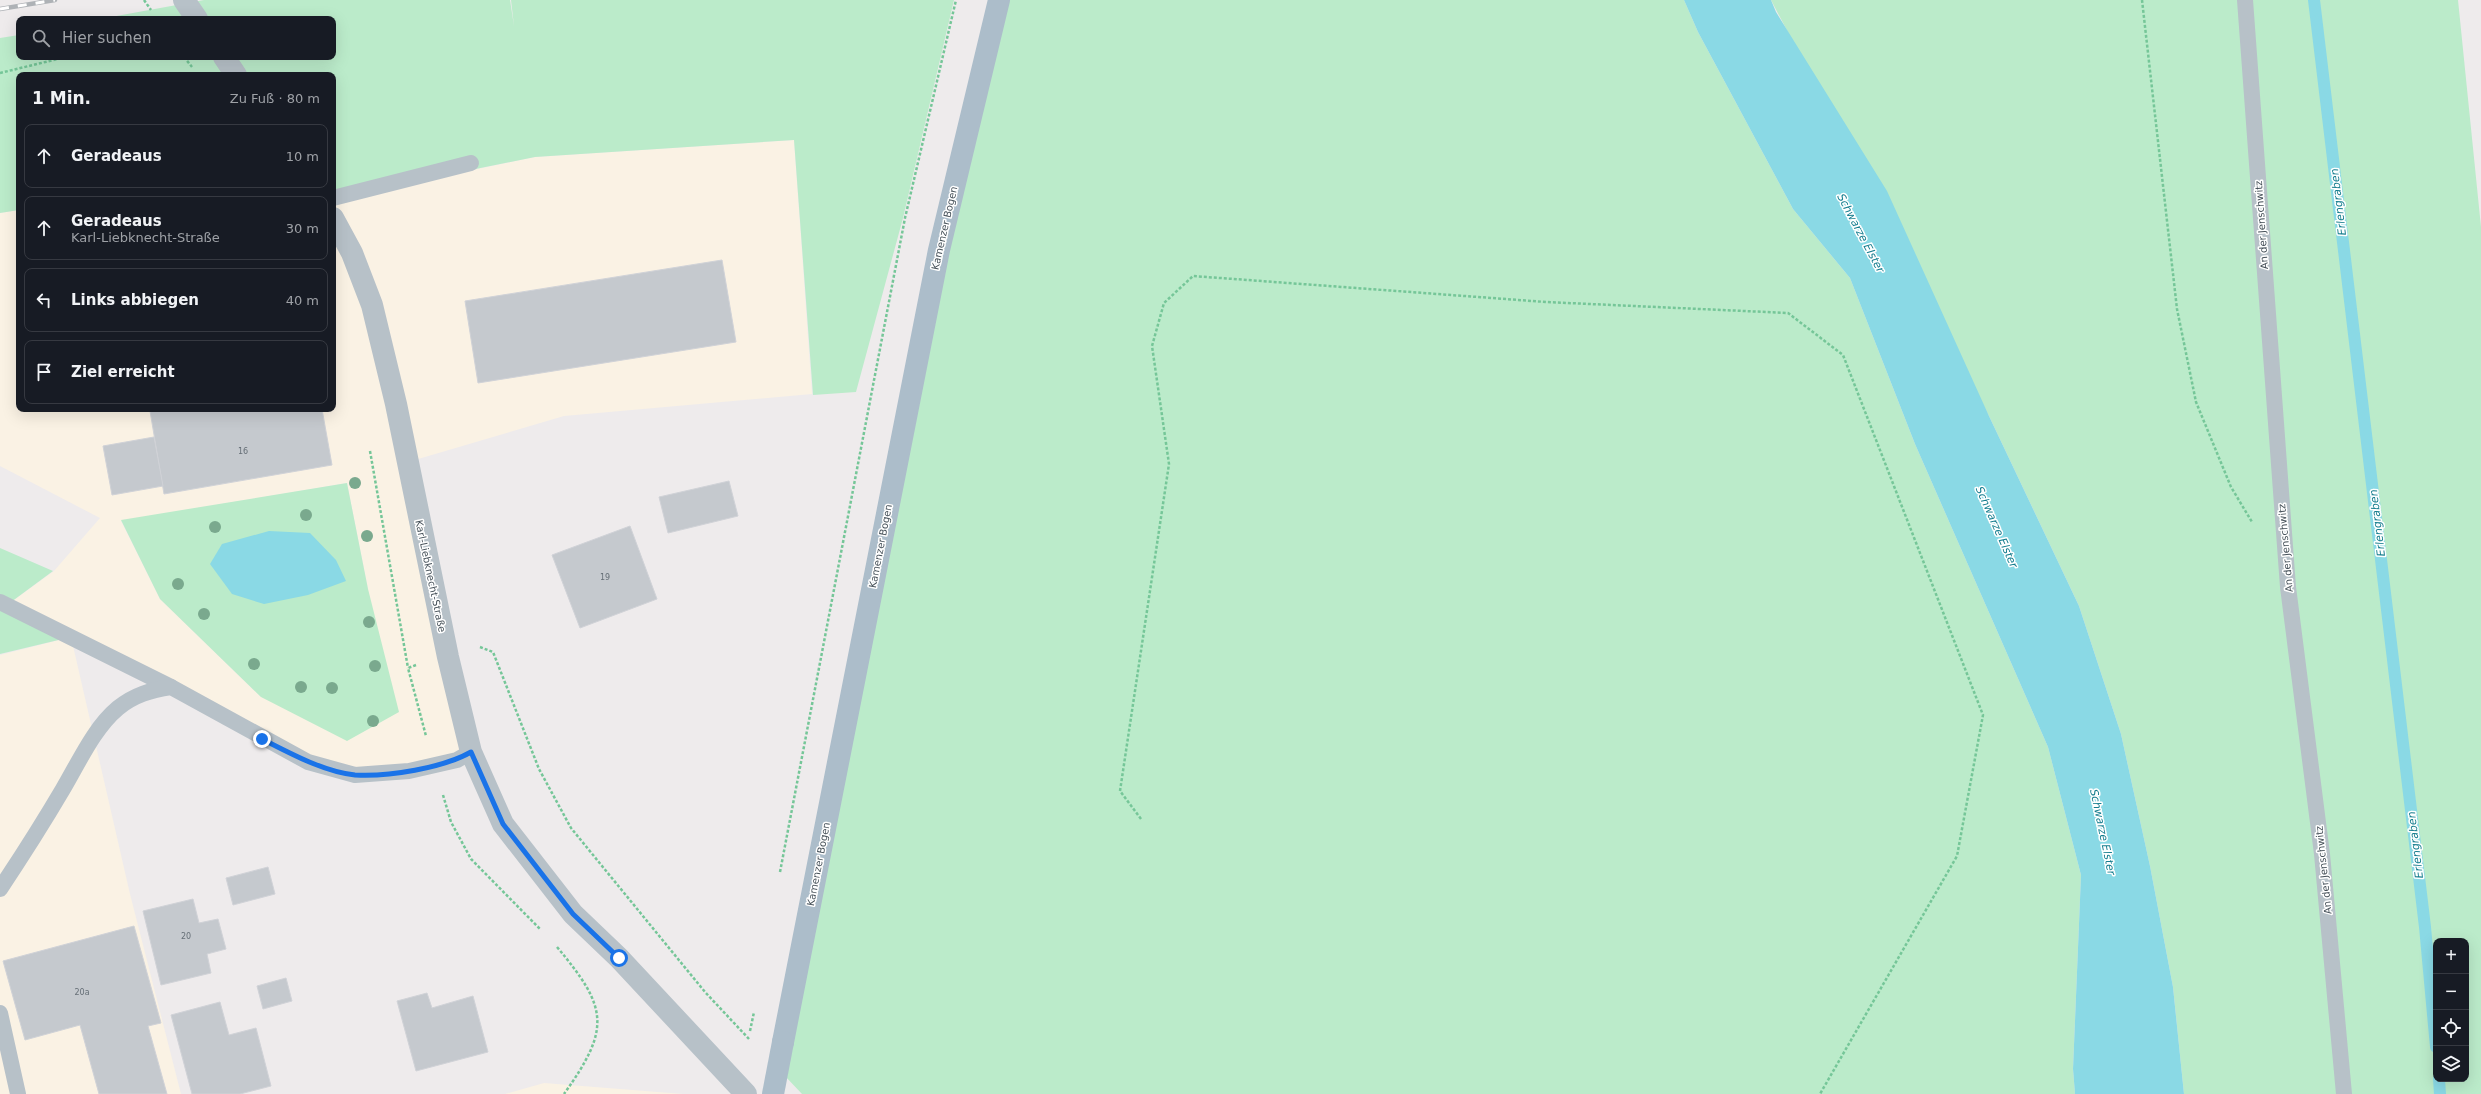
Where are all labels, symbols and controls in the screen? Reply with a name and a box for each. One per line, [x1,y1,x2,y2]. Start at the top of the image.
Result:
search box [16,16,336,60]
icon: search [30,27,52,49]
text: Hier suchen [62,29,151,47]
text: 1 Min. [32,88,91,108]
text: Zu Fuß · 80 m [230,91,320,106]
icon: ahead [33,145,55,167]
text: Geradeaus [71,147,162,165]
text: 10 m [286,149,319,164]
water label: Erlengraben [2328,168,2349,236]
street label: An der Jenschwitz [2253,180,2270,270]
street label: Kamenzer Bogen [930,185,959,271]
water label: Schwarze Elster [1834,191,1888,276]
text: Geradeaus [71,212,162,230]
icon: ahead [33,217,55,239]
text: 30 m [286,221,319,236]
text: Karl-Liebknecht-Straße [71,230,220,245]
icon: left [33,289,55,311]
text: Links abbiegen [71,291,199,309]
text: 40 m [286,293,319,308]
icon: arrive [33,361,55,383]
text: Ziel erreicht [71,363,175,381]
house number: 16 [238,447,248,456]
water label: Schwarze Elster [1973,485,2021,571]
water label: Erlengraben [2367,489,2388,557]
street label: Kamenzer Bogen [867,503,894,589]
street label: An der Jenschwitz [2276,503,2295,593]
street label: Karl-Liebknecht-Straße [413,519,448,633]
house number: 19 [600,573,610,582]
route end [253,730,271,748]
water label: Schwarze Elster [2087,788,2118,878]
water label: Erlengraben [2405,811,2426,879]
street label: Kamenzer Bogen [805,821,832,907]
street label: An der Jenschwitz [2313,825,2334,915]
house number: 20 [181,932,191,941]
map controls [2433,938,2469,1082]
button: + [2433,938,2469,974]
route start [610,949,628,967]
button: − [2433,974,2469,1010]
house number: 20a [74,988,90,997]
button: locate [2433,1010,2469,1046]
button: layers [2433,1046,2469,1082]

